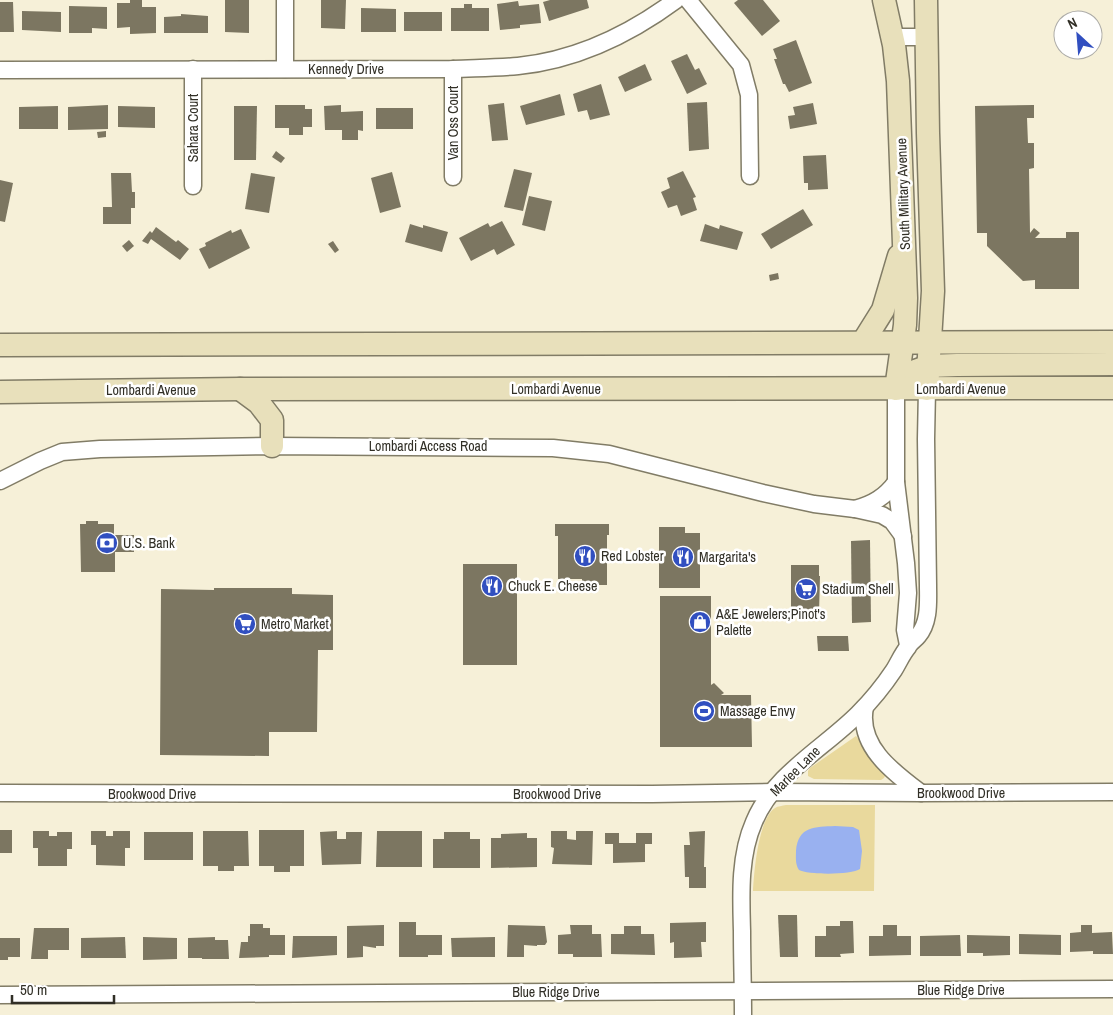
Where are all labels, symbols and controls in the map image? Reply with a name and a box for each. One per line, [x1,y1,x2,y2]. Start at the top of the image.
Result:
north arrow [1053,10,1103,60]
text: N [1065,13,1080,33]
street label: Kennedy Drive [308,60,384,78]
street label: Van Oss Court [444,86,462,160]
street label: Sahara Court [184,94,202,162]
street label: South Military Avenue [892,138,914,250]
street label: Lombardi Avenue [511,380,601,398]
street label: Lombardi Avenue [916,380,1006,398]
street label: Lombardi Avenue [106,381,196,399]
street label: Lombardi Access Road [369,437,487,455]
bank icon: U.S. Bank [95,531,119,555]
place label: U.S. Bank [123,534,175,552]
restaurant icon: Red Lobster [573,544,597,568]
restaurant icon: Margarita's [671,545,695,569]
place label: Red Lobster [601,547,664,565]
place label: Margarita's [699,548,756,566]
restaurant icon: Chuck E. Cheese [480,574,504,598]
place label: Chuck E. Cheese [508,577,597,595]
supermarket icon: Stadium Shell [794,577,818,601]
place label: Stadium Shell [822,580,893,598]
place label: A&E Jewelers;Pinot's Palette [715,605,826,639]
shop icon: A&E Jewelers;Pinot's Palette [688,610,712,634]
supermarket icon: Metro Market [233,612,257,636]
place label: Metro Market [261,615,329,633]
sports icon: Massage Envy [692,699,716,723]
place label: Massage Envy [720,702,796,720]
street label: Marlee Lane [766,742,824,800]
street label: Brookwood Drive [917,784,1005,802]
street label: Brookwood Drive [108,785,196,803]
street label: Brookwood Drive [513,785,601,803]
scale bar [12,972,115,1004]
text: 50 m [20,979,47,1000]
street label: Blue Ridge Drive [917,981,1005,999]
street label: Blue Ridge Drive [512,983,600,1001]

